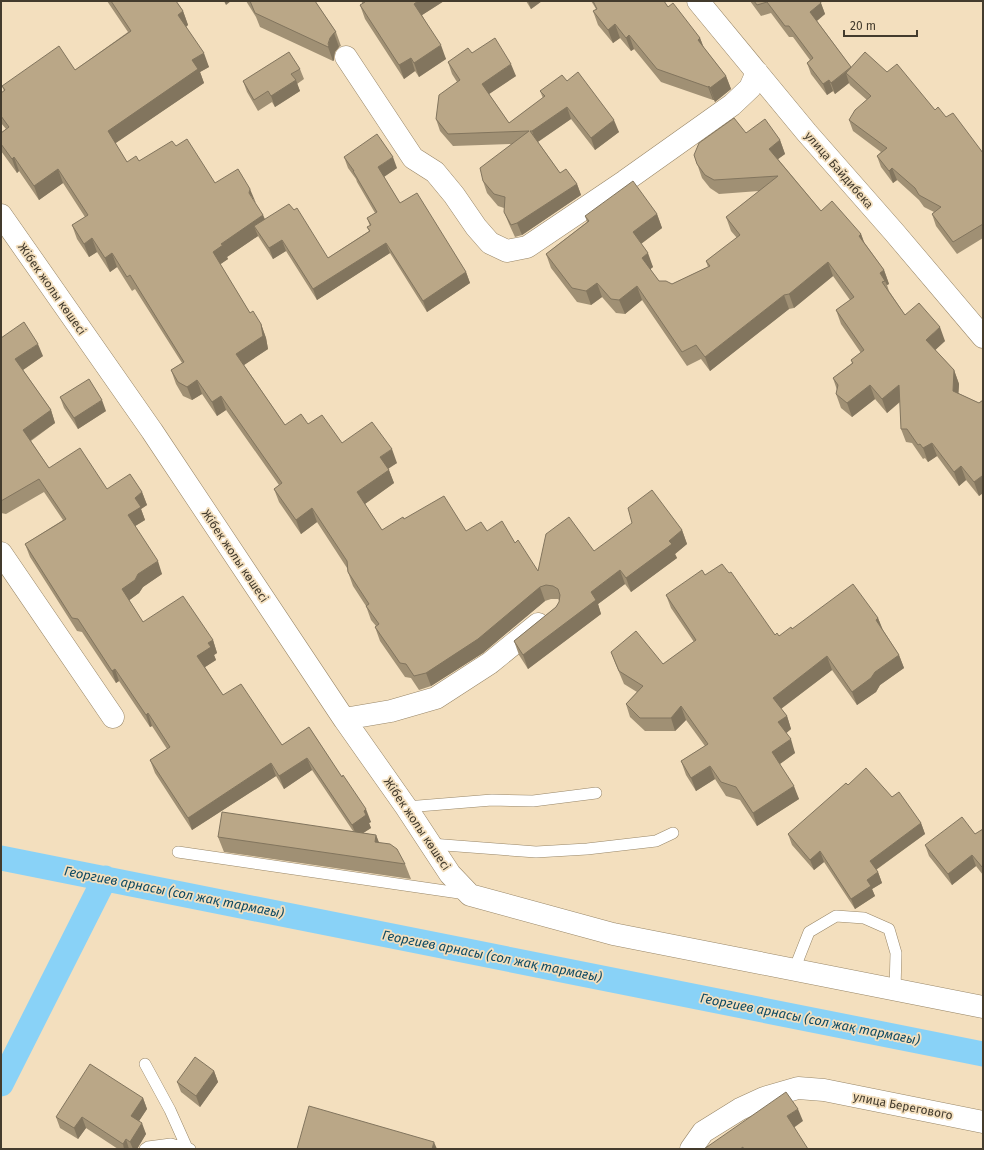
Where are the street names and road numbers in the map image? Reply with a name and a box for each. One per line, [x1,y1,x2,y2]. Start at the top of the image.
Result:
street label: улица Байдибека [802,129,876,211]
street label: Жібек жолы көшесі [15,240,89,338]
street label: Жібек жолы көшесі [199,507,271,605]
street label: Жібек жолы көшесі [381,775,453,873]
street label: улица Берегового [852,1089,954,1123]

